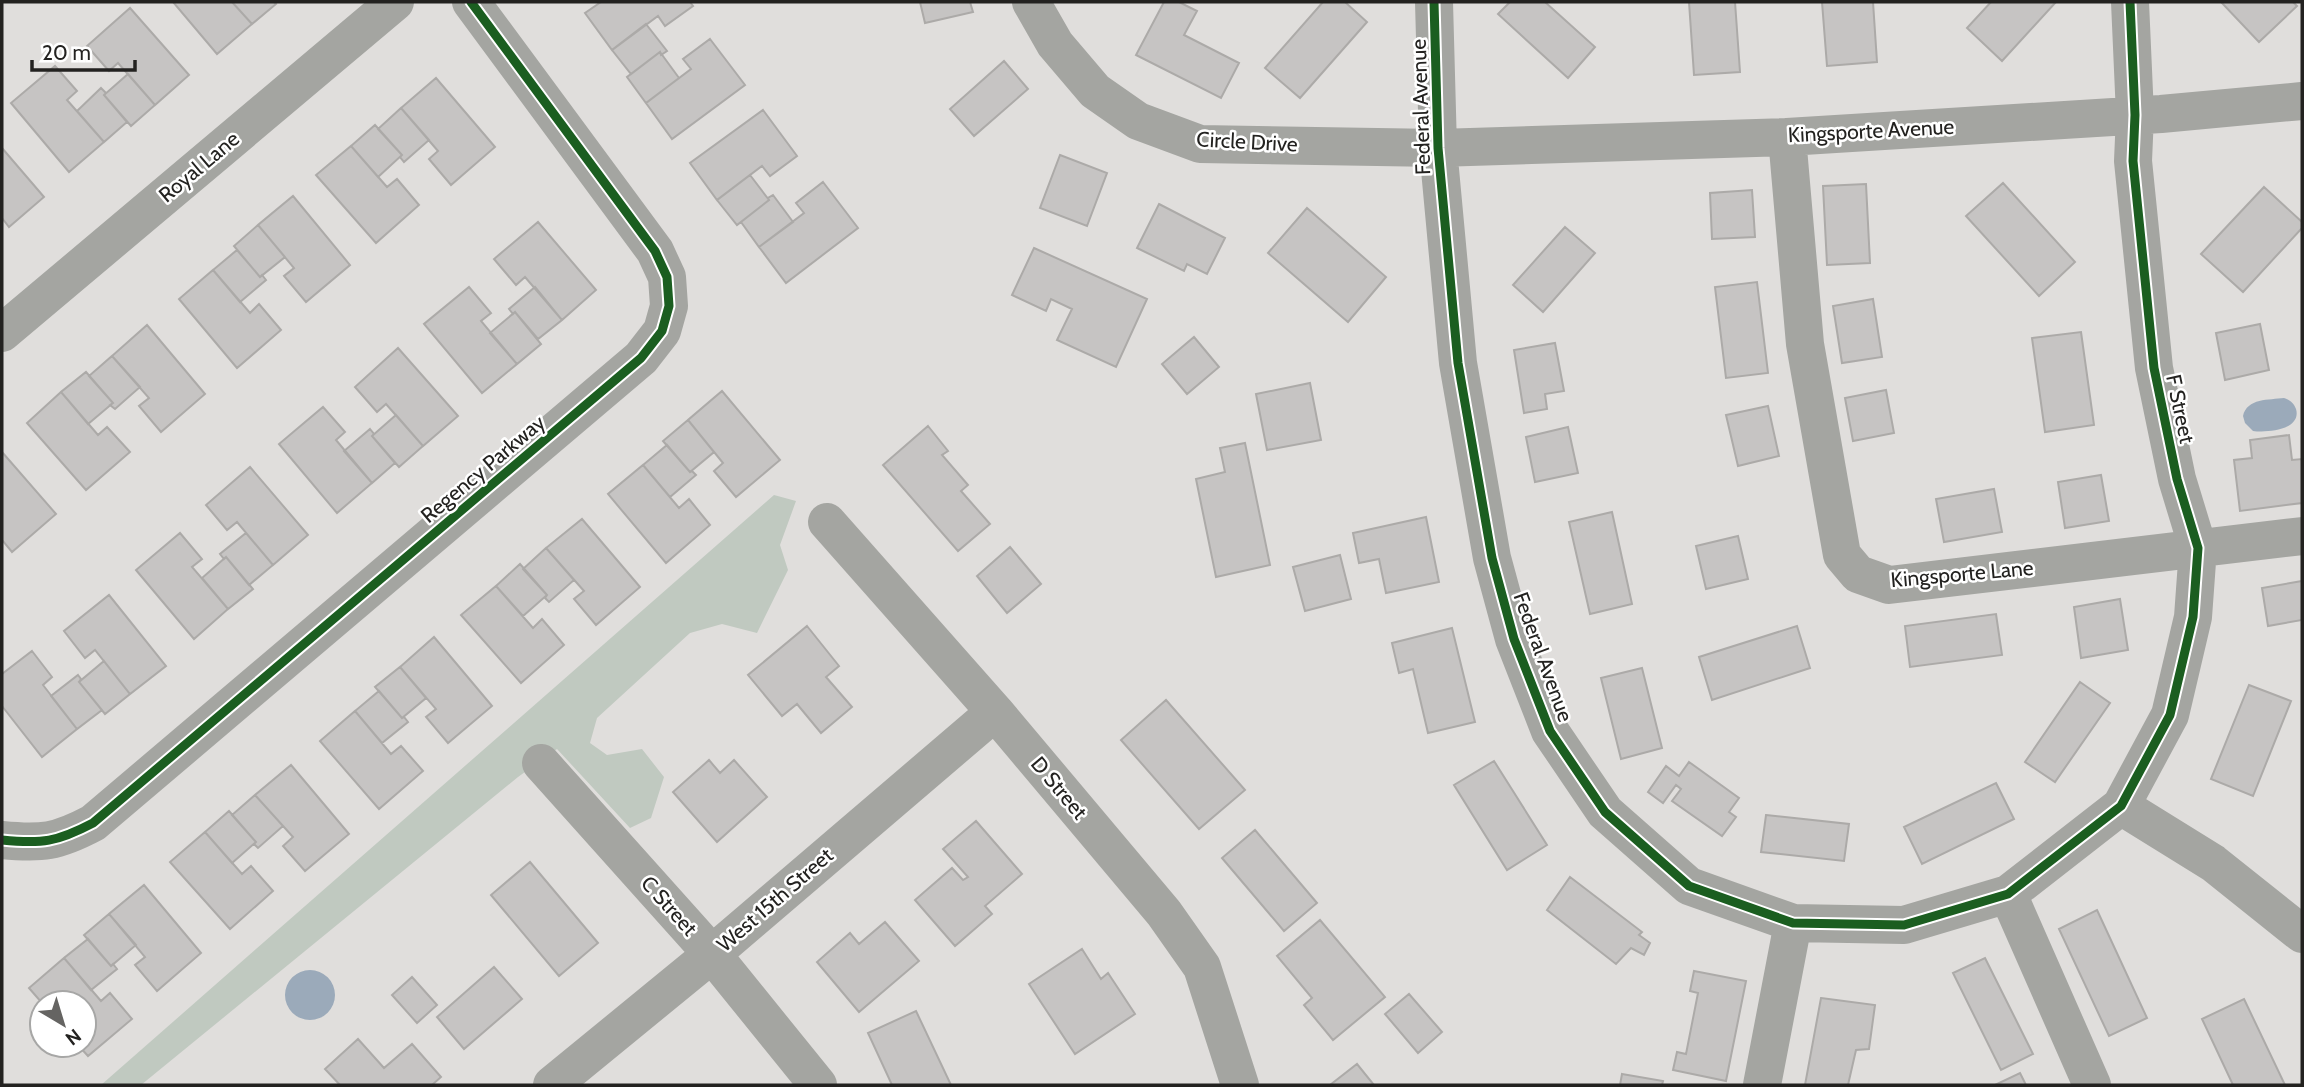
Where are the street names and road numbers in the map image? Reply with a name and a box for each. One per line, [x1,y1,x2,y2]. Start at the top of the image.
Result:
street label: Federal Avenue [1406,38,1435,175]
street label: Kingsporte Avenue [1787,114,1955,147]
street label: Royal Lane [154,126,244,207]
street label: Circle Drive [1196,126,1299,157]
street label: F Street [2161,372,2200,446]
street label: Regency Parkway [416,409,550,528]
street label: Kingsporte Lane [1890,555,2035,592]
street label: Federal Avenue [1508,589,1579,725]
street label: D Street [1026,751,1093,824]
street label: West 15th Street [712,842,838,957]
street label: C Street [636,871,703,941]

